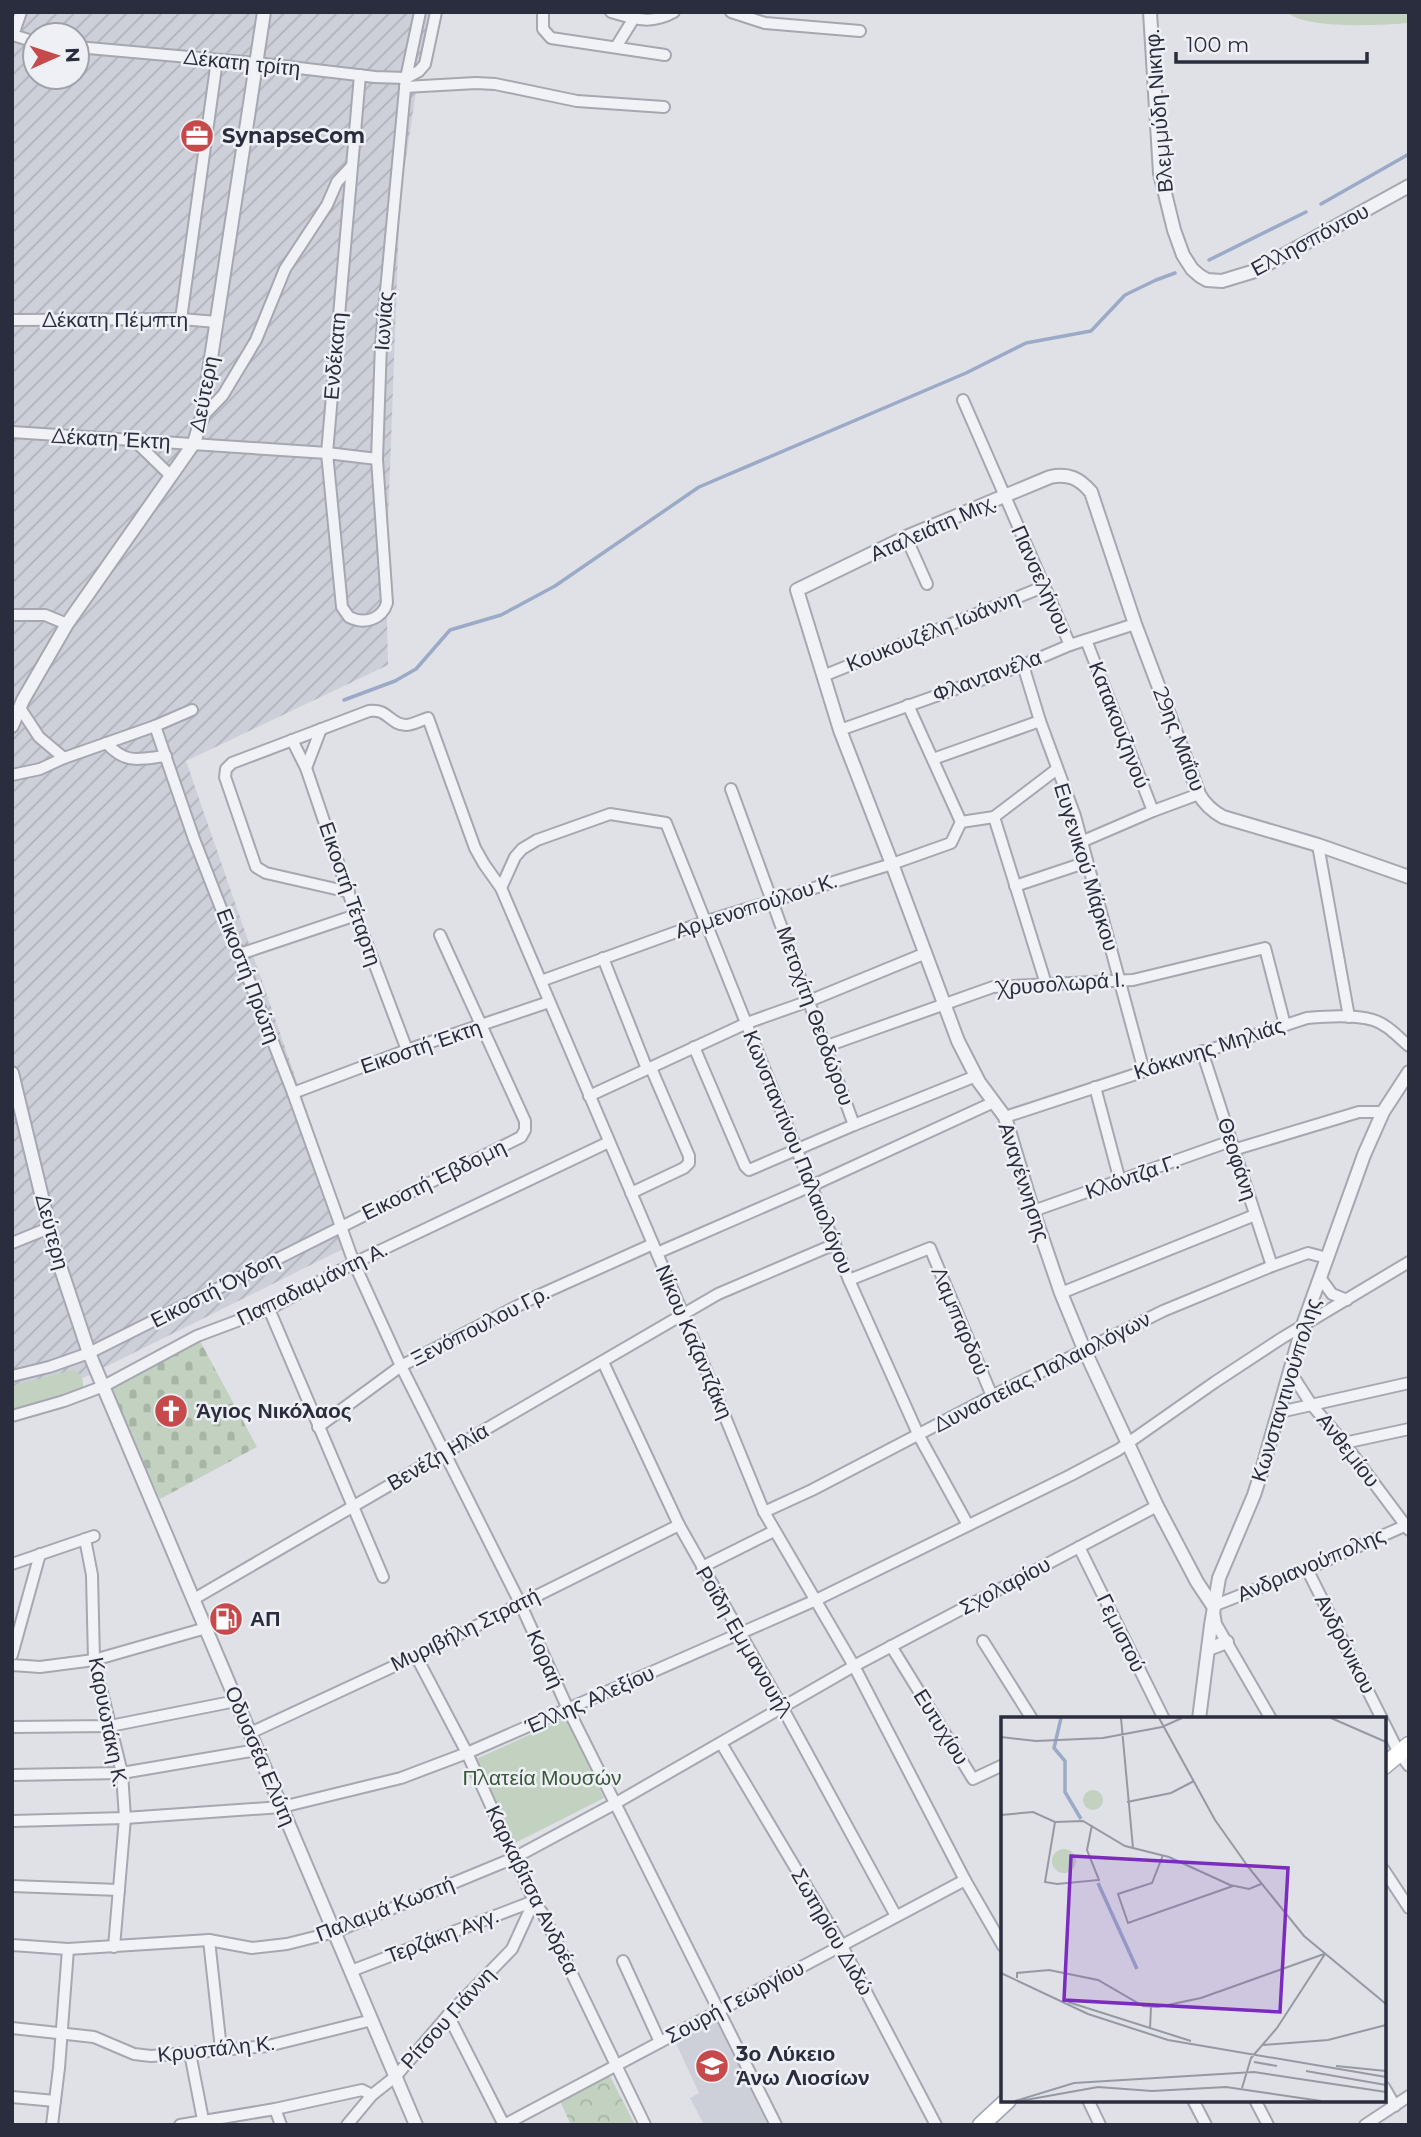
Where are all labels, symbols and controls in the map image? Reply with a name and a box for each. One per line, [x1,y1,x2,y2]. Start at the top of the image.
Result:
north arrow [21,21,91,91]
scale bar [1176,21,1367,65]
street label: Βλεμμύδη Νικηφ. [1139,28,1178,194]
text: 100 m [1186,32,1249,57]
street label: Δέκατη τρίτη [182,44,302,81]
text: N [61,47,84,63]
office icon: SynapseCom [178,117,216,155]
place label: SynapseCom [222,123,365,148]
street label: Ελλησπόντου [1247,198,1373,281]
street label: Ιωνίας [369,290,398,352]
street label: Δέκατη Πέμπτη [42,307,188,332]
street label: Ενδέκατη [318,311,351,401]
street label: Δεύτερη [184,354,223,434]
street label: Δέκατη Έκτη [51,423,171,454]
street label: Αταλειάτη Μιχ. [866,489,1000,566]
street label: Πανσελήνου [1006,521,1077,638]
street label: Κουκουζέλη Ιωάννη [843,584,1023,677]
street label: Φλαντανέλα [929,644,1045,707]
street label: Κατακουζηνού [1084,658,1155,792]
street label: 29ης Μαΐου [1148,683,1211,794]
street label: Ευγενικού Μάρκου [1049,780,1124,954]
street label: Εικοστή Τέταρτη [314,819,387,969]
street label: Αρμενοπούλου Κ. [672,868,840,943]
street label: Εικοστή Πρώτη [211,905,286,1047]
street label: Μετοχίτη Θεοδώρου [771,923,859,1109]
street label: Χρυσολωρά Ι. [993,967,1125,1001]
street label: Κόκκινης Μηλιάς [1131,1012,1287,1085]
street label: Εικοστή Έκτη [357,1014,484,1079]
street label: Κωνσταντίνου Παλαιολόγου [738,1026,859,1277]
street label: Θεοφάνη [1212,1114,1263,1203]
street label: Αναγέννησης [993,1119,1055,1244]
street label: Εικοστή Έβδομη [358,1134,510,1225]
street label: Κλόντζα Γ. [1082,1149,1182,1204]
street label: Δεύτερη [30,1191,75,1272]
street label: Παπαδιαμάντη Α. [233,1236,391,1331]
street label: Εικοστή Όγδοη [146,1246,283,1333]
street label: Νίκου Καζαντζάκη [651,1261,738,1423]
street label: Λαμπαρδού [926,1263,994,1379]
street label: Ξενόπουλου Γρ. [407,1280,553,1371]
street label: Κωνσταντινούπολης [1246,1295,1325,1485]
street label: Δυναστείας Παλαιολόγων [929,1306,1154,1437]
church icon: Άγιος Νικόλαος [152,1392,190,1430]
place label: Άγιος Νικόλαος [196,1398,352,1423]
street label: Ανθεμίου [1312,1408,1385,1492]
street label: Βενέζη Ηλία [383,1418,493,1496]
street label: Ανδριανούπολης [1233,1522,1389,1607]
street label: Σχολαρίου [955,1551,1054,1620]
street label: Ροΐδη Εμμανουήλ [691,1562,798,1722]
street label: Μυριβήλη Στρατή [386,1583,543,1676]
street label: Γεμιστού [1092,1590,1151,1676]
street label: Ανδρόνικου [1310,1590,1381,1698]
fuel station icon: ΑΠ [207,1600,245,1638]
place label: ΑΠ [250,1606,280,1631]
street label: Κοραή [522,1626,569,1692]
street label: Καρυωτάκη Κ. [84,1655,133,1789]
street label: Έλλης Αλεξίου [521,1660,658,1740]
street label: Οδυσσέα Ελύτη [220,1682,301,1829]
street label: Ευτυχίου [908,1684,974,1769]
inset map [1001,1717,1386,2102]
park label: Πλατεία Μουσών [462,1765,622,1790]
street label: Καρκαβίτσα Ανδρέα [481,1801,584,1978]
street label: Σωτηρίου Διδώ [786,1864,879,2000]
street label: Παλαμά Κωστή [312,1871,457,1946]
street label: Τερζάκη Αγγ. [382,1903,502,1968]
street label: Σουρή Γεωργίου [661,1955,808,2048]
street label: Ρίτσου Γιάννη [395,1962,500,2074]
street label: Κρυστάλη Κ. [156,2030,276,2067]
place label: 3ο Λύκειο Άνω Λιοσίων [735,2041,870,2090]
school or university icon: 3ο Λύκειο Άνω Λιοσίων [693,2047,731,2085]

